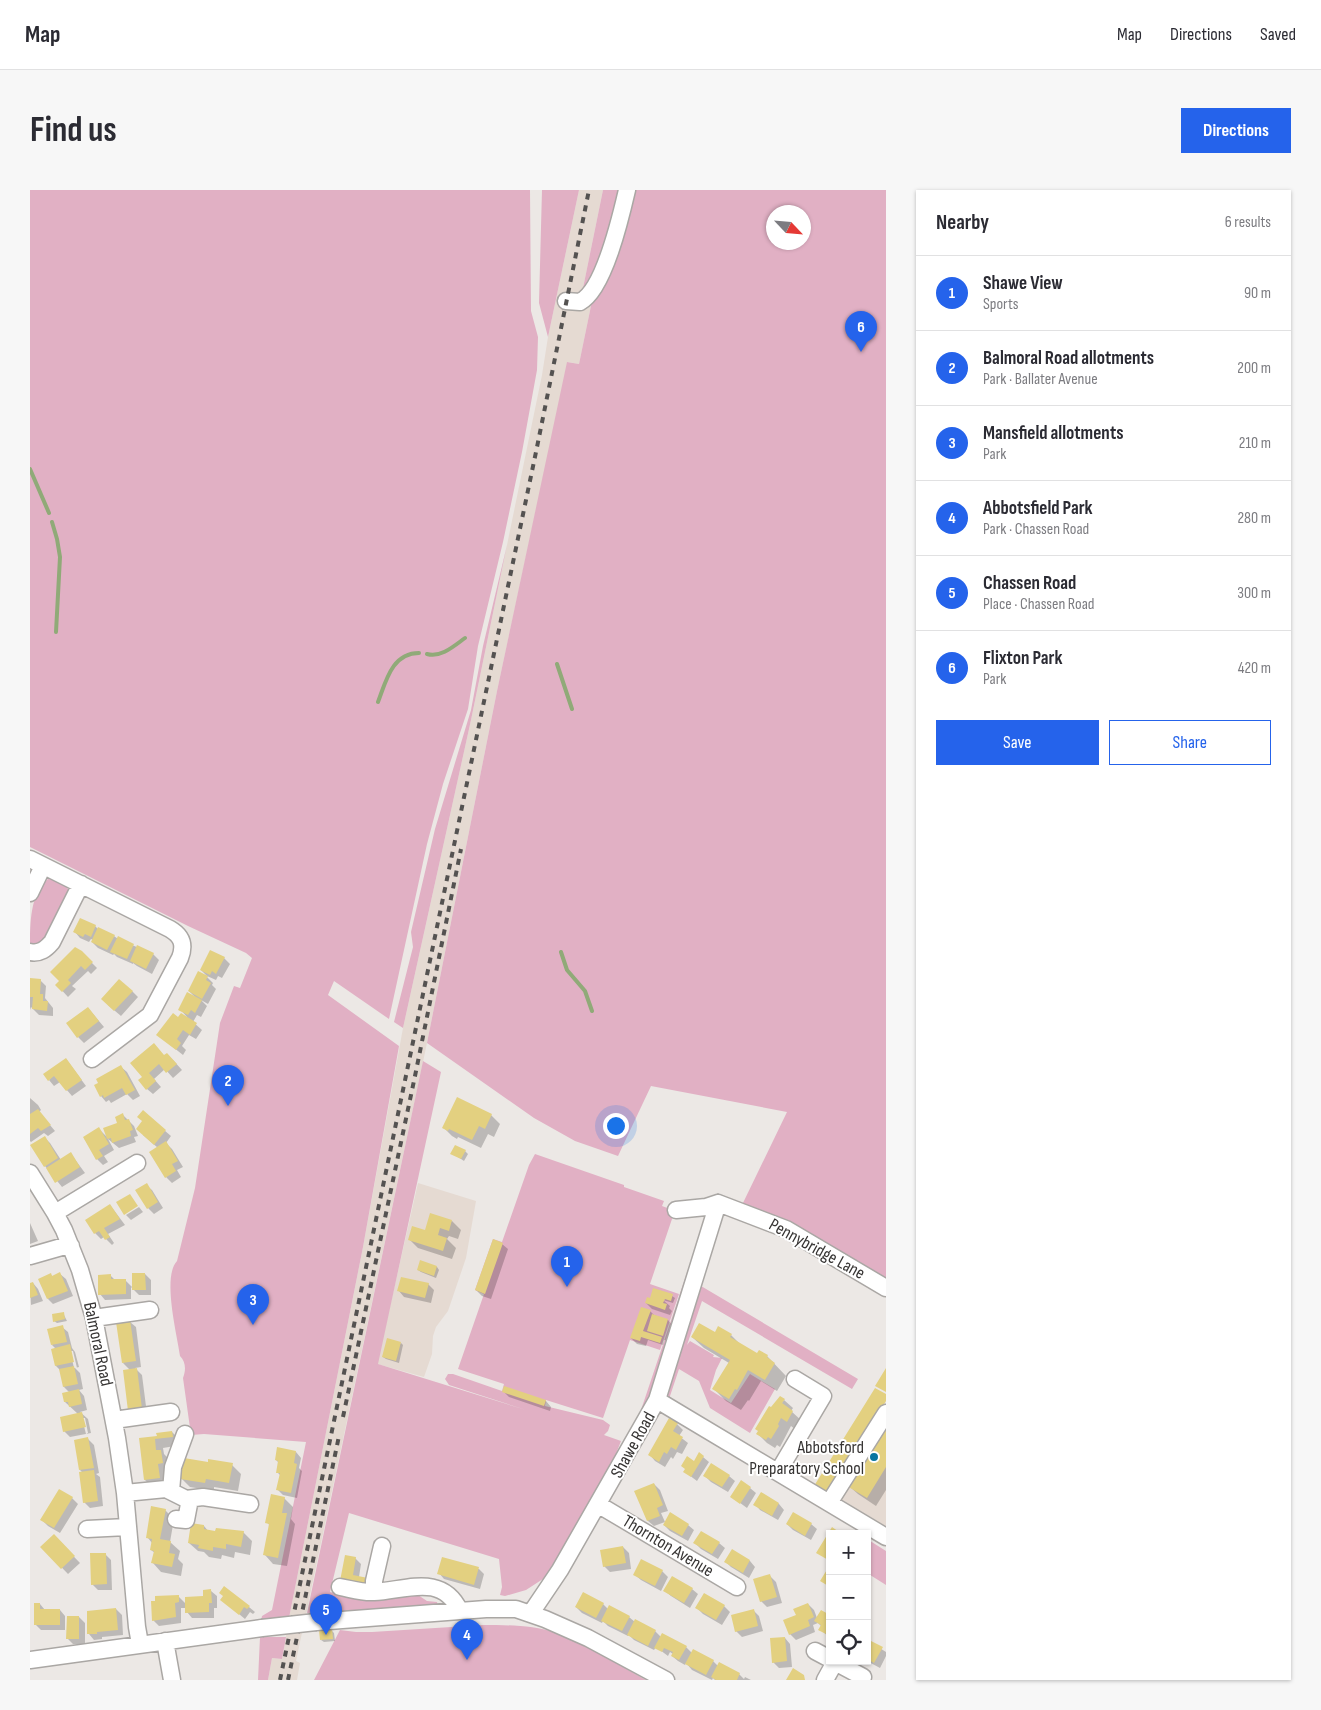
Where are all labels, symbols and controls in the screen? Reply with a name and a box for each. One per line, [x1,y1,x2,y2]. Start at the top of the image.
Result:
text: Map [25,20,60,49]
text: Map [1117,24,1142,45]
text: Directions [1170,24,1232,45]
text: Saved [1260,24,1296,45]
button: Directions [1181,108,1291,153]
text: Find us [30,109,117,152]
north arrow [766,205,811,250]
text: Nearby [936,210,989,235]
text: 6 results [1225,213,1271,232]
text: Shawe View [983,272,1063,295]
text: 1 [949,284,955,303]
text: 90 m [1244,284,1271,303]
text: Sports [983,295,1018,314]
pin: 6 [845,311,877,352]
text: Balmoral Road allotments [983,347,1154,370]
text: 2 [948,359,956,378]
text: 200 m [1237,359,1271,378]
text: Park · Ballater Avenue [983,370,1098,389]
text: Mansfield allotments [983,422,1123,445]
text: 3 [948,434,956,453]
text: 210 m [1239,434,1271,453]
text: Park [983,445,1006,464]
text: Abbotsfield Park [983,497,1093,520]
text: 4 [948,509,956,528]
text: 280 m [1237,509,1271,528]
text: Park · Chassen Road [983,520,1089,539]
text: Chassen Road [983,572,1076,595]
text: 5 [948,584,956,603]
text: 300 m [1237,584,1271,603]
text: Place · Chassen Road [983,595,1095,614]
text: Flixton Park [983,647,1063,670]
text: 6 [948,659,956,678]
text: 420 m [1238,659,1271,678]
text: Park [983,670,1006,689]
button: Save [936,720,1099,765]
button: Share [1109,720,1271,765]
pin: 2 [212,1065,244,1106]
your location [603,1113,629,1139]
street label: Pennybridge Lane [765,1214,869,1284]
pin: 1 [551,1246,583,1287]
pin: 3 [237,1284,269,1325]
street label: Balmoral Road [79,1300,117,1388]
street label: Shawe Road [606,1408,660,1482]
place label: Abbotsford Preparatory School [749,1437,864,1479]
marker: Abbotsford Preparatory School [868,1451,880,1463]
street label: Thornton Avenue [619,1511,717,1581]
map controls [826,1530,871,1665]
button: + [826,1530,871,1575]
button: − [826,1575,871,1620]
pin: 5 [310,1594,342,1635]
pin: 4 [451,1619,483,1660]
button: locate [826,1620,871,1665]

